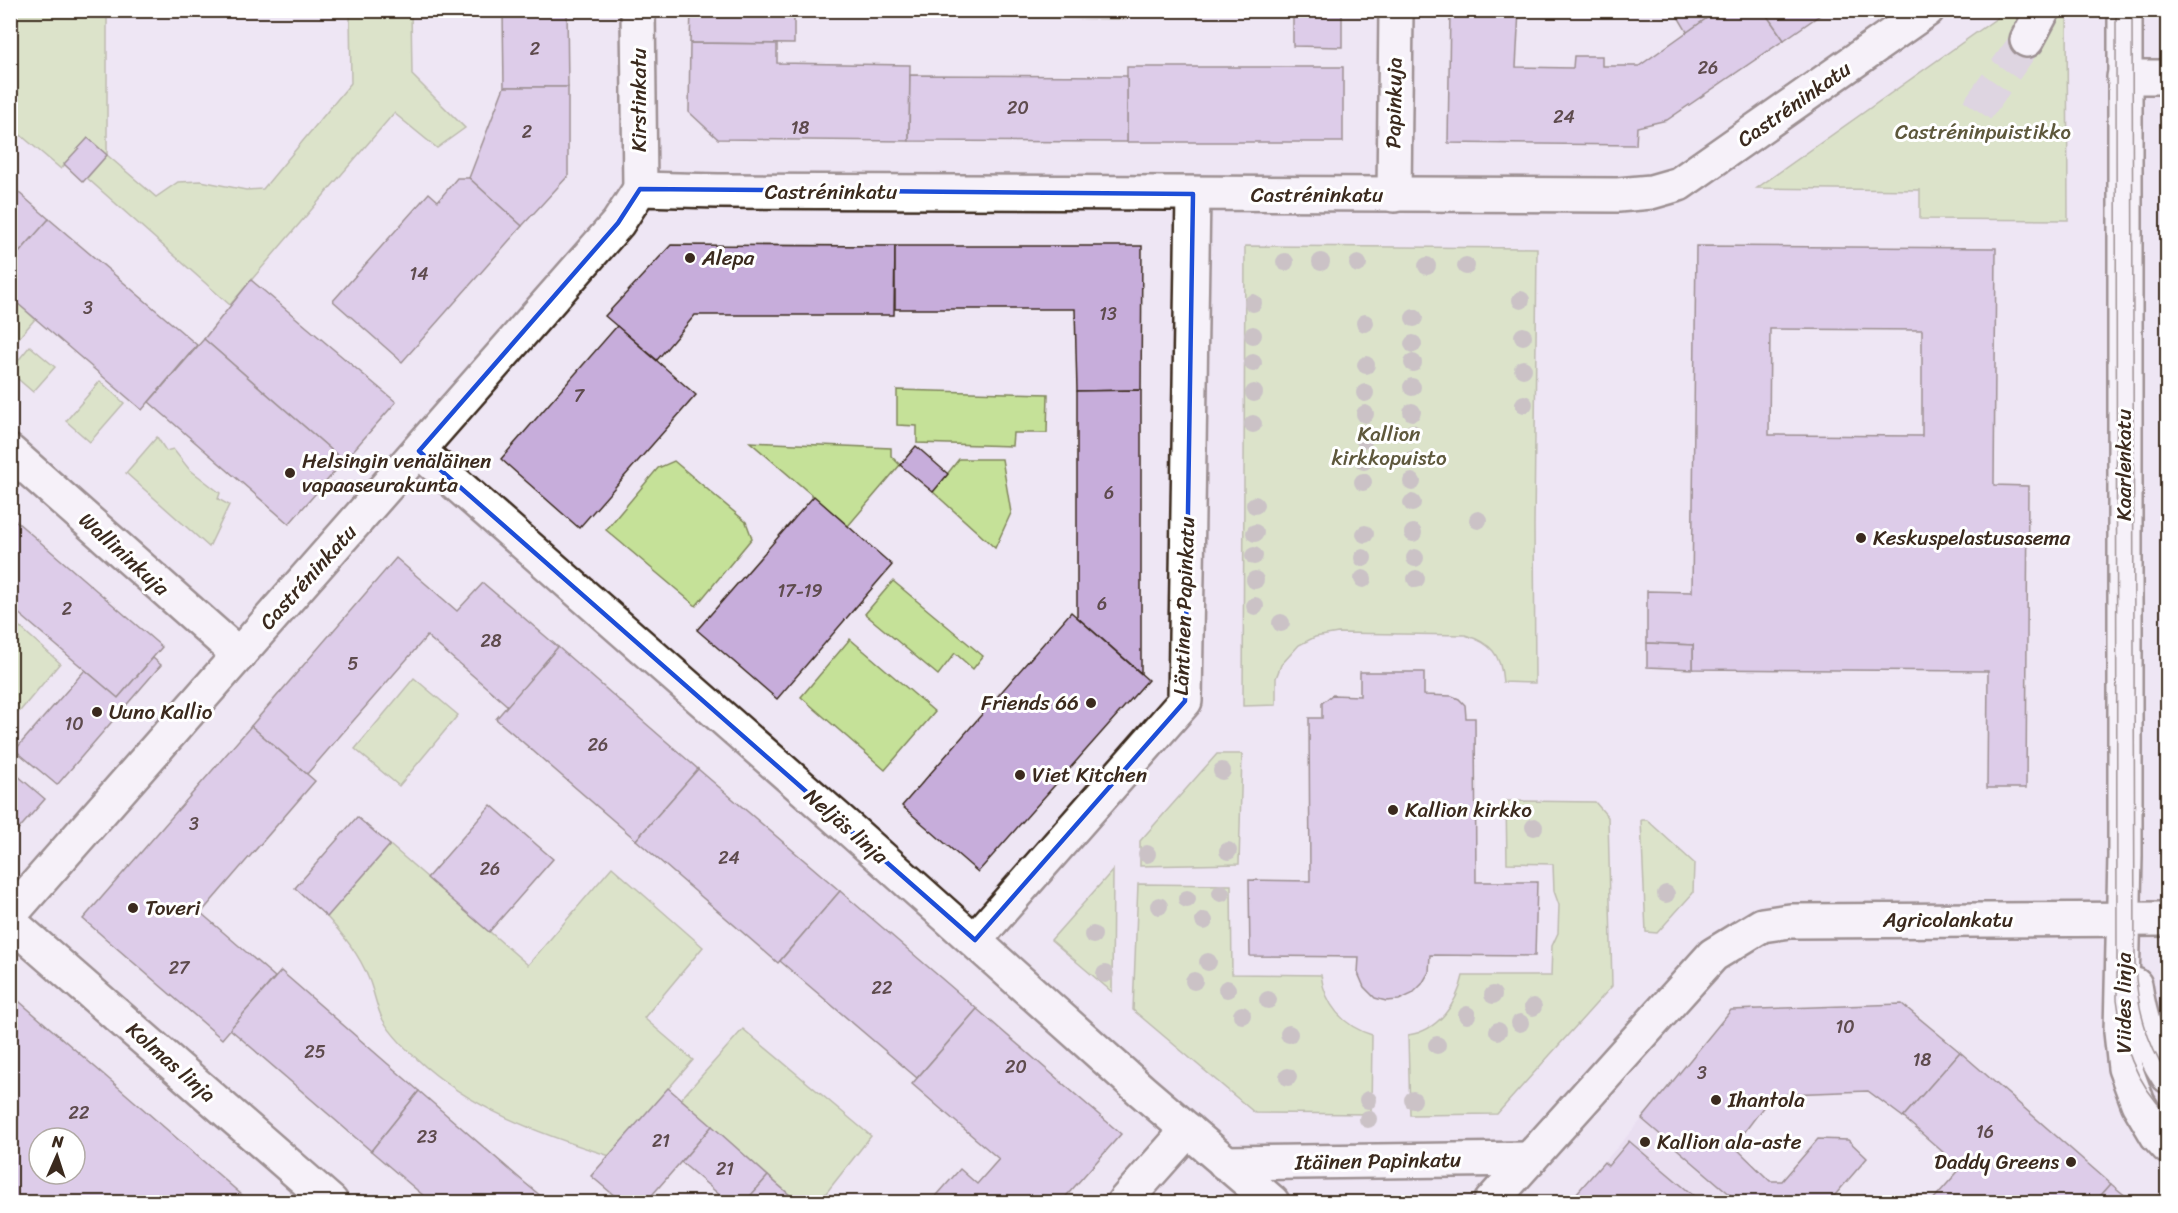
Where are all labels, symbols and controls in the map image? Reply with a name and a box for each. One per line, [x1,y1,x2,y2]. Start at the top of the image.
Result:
house number: 2 [530,33,540,65]
street label: Kirstinkatu [620,47,658,152]
street label: Castréninkatu [1729,50,1860,158]
house number: 26 [1698,52,1718,84]
street label: Papinkuja [1374,57,1414,149]
house number: 20 [1007,92,1029,124]
house number: 24 [1553,101,1575,133]
house number: 18 [791,112,809,144]
park label: Castréninpuistikko [1895,113,2071,151]
house number: 2 [522,116,532,148]
street label: Castréninkatu [765,173,898,211]
street label: Castréninkatu [1251,176,1384,214]
place label: Alepa [701,239,755,277]
marker: Alepa [683,251,697,265]
house number: 14 [410,258,428,290]
house number: 3 [83,292,93,324]
house number: 13 [1099,298,1117,330]
house number: 7 [574,380,586,412]
street label: Kaarlenkatu [2105,408,2143,521]
park label: Kallion kirkkopuisto [1331,415,1447,477]
place label: Helsingin venäläinen vapaaseurakunta [302,442,491,504]
marker: Helsingin venäläinen vapaaseurakunta [283,466,297,480]
house number: 6 [1104,477,1114,509]
street label: Wallininkuja [70,502,179,606]
street label: Castréninkatu [250,515,367,639]
street label: Läntinen Papinkatu [1162,516,1206,696]
place label: Keskuspelastusasema [1873,519,2071,557]
marker: Keskuspelastusasema [1854,531,1868,545]
house number: 17-19 [777,575,823,607]
house number: 6 [1097,588,1107,620]
house number: 2 [62,593,72,625]
house number: 28 [480,625,502,657]
house number: 5 [348,648,359,680]
place label: Friends 66 [981,684,1079,722]
place label: Uuno Kallio [109,693,213,731]
marker: Friends 66 [1084,696,1098,710]
marker: Uuno Kallio [90,705,104,719]
house number: 10 [64,708,84,740]
house number: 26 [588,729,608,761]
place label: Viet Kitchen [1032,756,1147,794]
marker: Viet Kitchen [1013,768,1027,782]
street label: Neljäs linja [795,778,898,874]
place label: Kallion kirkko [1405,791,1532,829]
marker: Kallion kirkko [1386,803,1400,817]
house number: 3 [189,808,199,840]
house number: 24 [718,842,740,874]
house number: 26 [480,853,500,885]
place label: Toveri [145,889,202,927]
marker: Toveri [126,901,140,915]
street label: Agricolankatu [1882,901,2014,939]
house number: 27 [169,952,191,984]
street label: Viides linja [2105,952,2143,1053]
house number: 22 [872,972,892,1004]
house number: 10 [1835,1011,1855,1043]
street label: Kolmas linja [117,1012,225,1113]
house number: 25 [304,1036,326,1068]
house number: 18 [1913,1044,1931,1076]
house number: 20 [1005,1051,1027,1083]
house number: 3 [1697,1057,1707,1089]
place label: Ihantola [1727,1081,1805,1119]
marker: Ihantola [1709,1093,1723,1107]
house number: 22 [69,1097,89,1129]
house number: 16 [1976,1116,1994,1148]
house number: 23 [417,1121,437,1153]
place label: Kallion ala-aste [1657,1123,1802,1161]
house number: 21 [652,1125,670,1157]
north arrow [27,1126,87,1186]
text: N [50,1127,65,1156]
marker: Kallion ala-aste [1638,1135,1652,1149]
street label: Itäinen Papinkatu [1293,1141,1462,1181]
place label: Daddy Greens [1934,1143,2059,1181]
house number: 21 [716,1153,734,1185]
marker: Daddy Greens [2064,1155,2078,1169]

